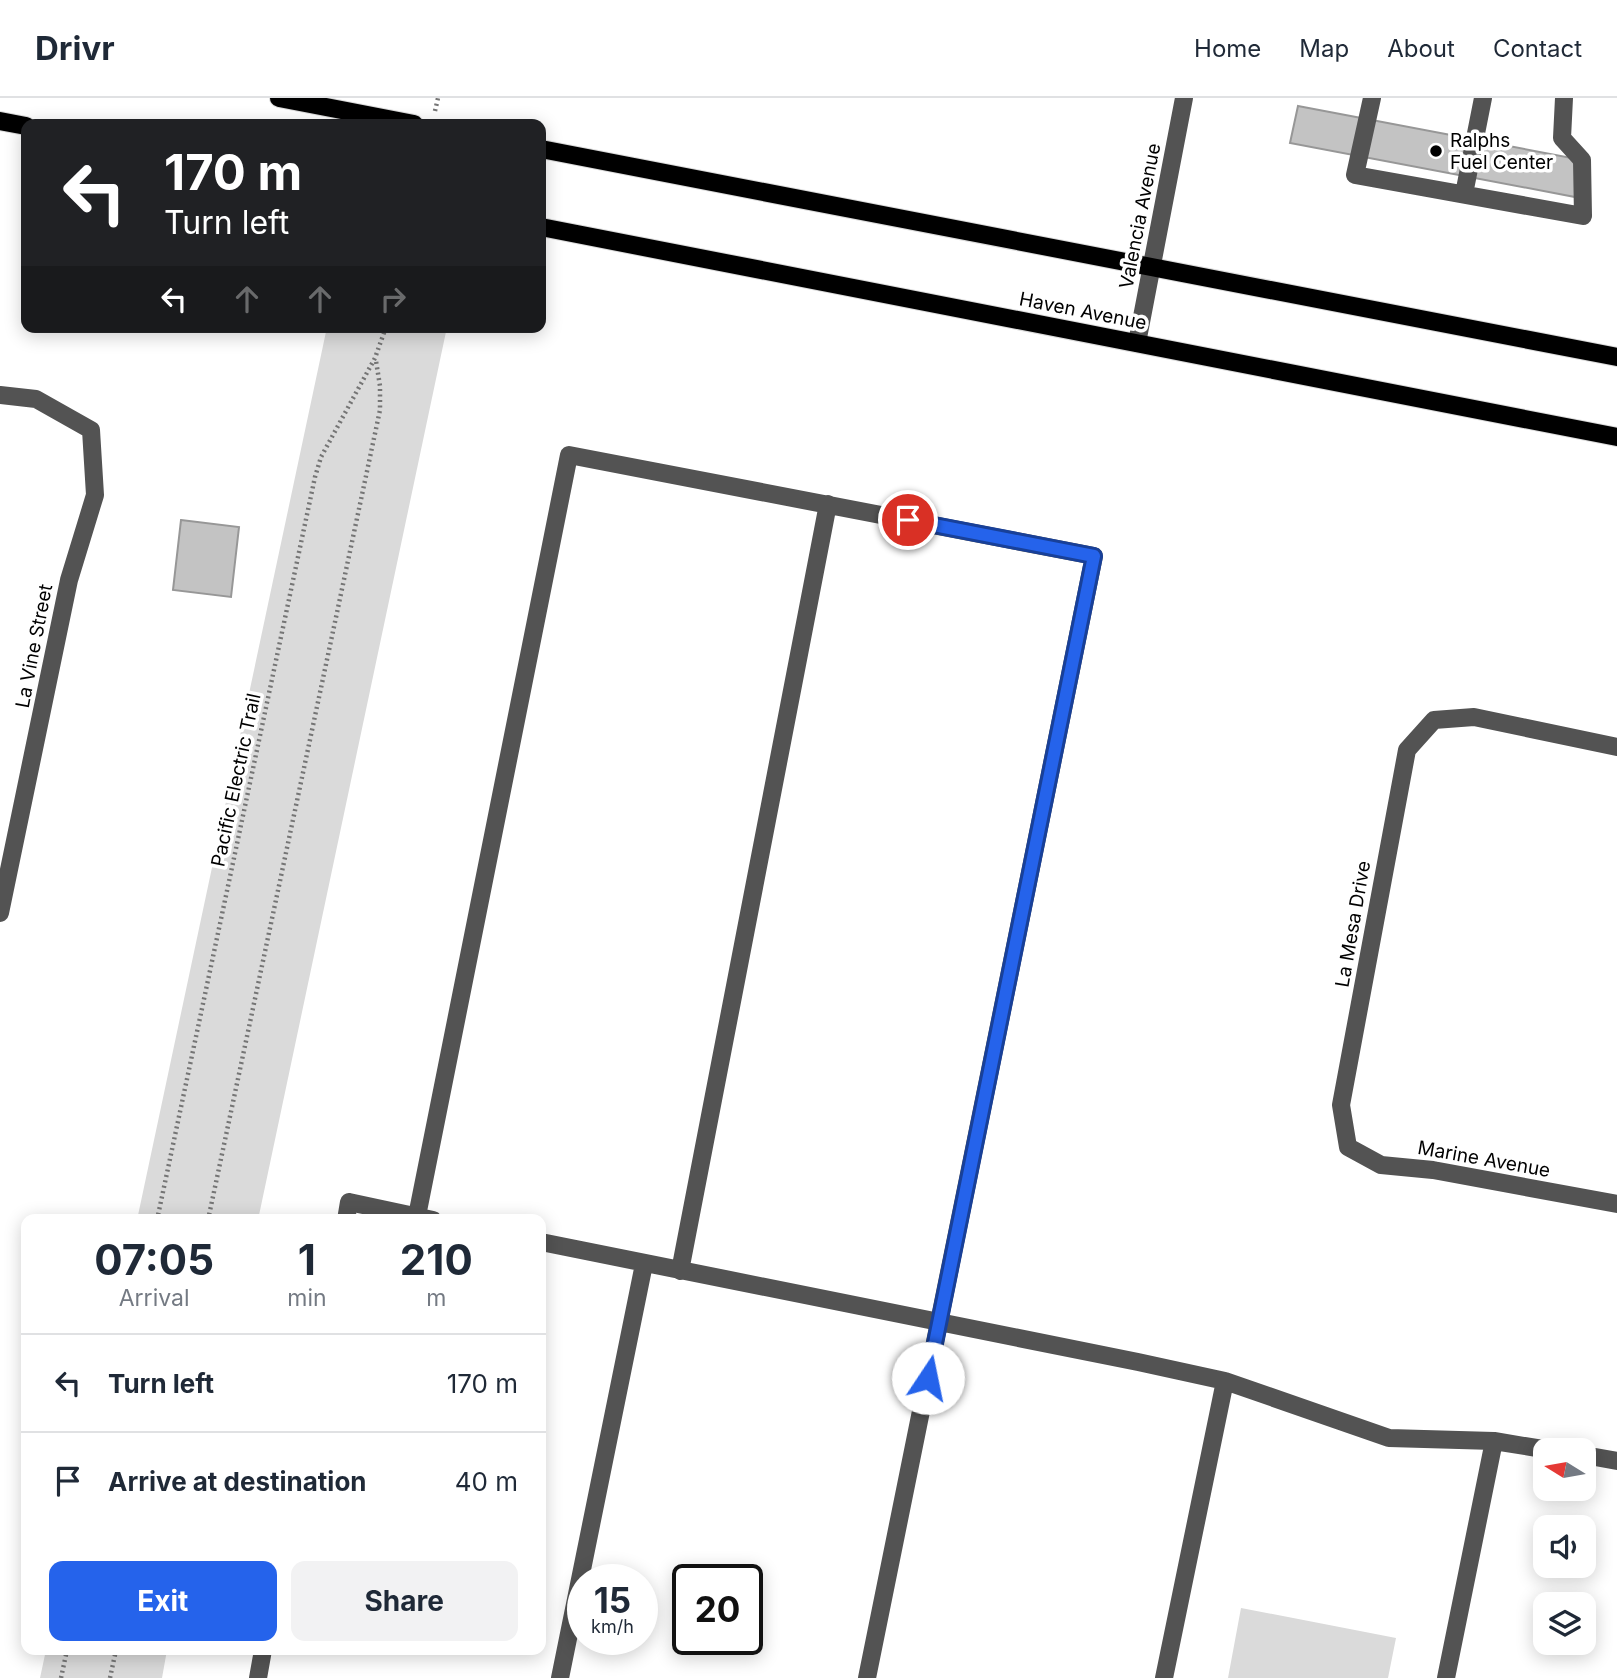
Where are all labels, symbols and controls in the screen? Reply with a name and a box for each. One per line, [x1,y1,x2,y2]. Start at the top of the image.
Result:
text: Drivr [35,28,115,68]
text: Home [1194,34,1261,63]
text: Map [1299,34,1349,63]
text: About [1387,34,1455,63]
text: Contact [1493,34,1582,63]
place label: Ralphs Fuel Center [1450,129,1553,174]
street label: Valencia Avenue [1115,141,1165,291]
text: 170 m [164,143,302,202]
marker: Ralphs Fuel Center [1428,143,1444,159]
icon: left [49,147,140,238]
text: Turn left [164,203,289,242]
icon: left [155,280,193,318]
icon: ahead [228,280,266,318]
icon: ahead [301,280,339,318]
icon: right [374,280,412,318]
street label: Haven Avenue [1017,287,1149,335]
pin [878,490,938,550]
icon: arrive [889,501,927,539]
street label: La Vine Street [11,582,57,710]
street label: Pacific Electric Trail [206,691,266,869]
street label: La Mesa Drive [1331,859,1375,989]
street label: Marine Avenue [1416,1136,1552,1182]
text: 07:05 [94,1234,214,1285]
text: 1 [298,1234,316,1285]
text: 210 [400,1234,473,1285]
text: Arrival [119,1284,190,1312]
text: min [287,1284,327,1312]
text: m [426,1284,446,1312]
position arrow [891,1341,965,1415]
icon: left [49,1364,87,1402]
text: Turn left [108,1368,214,1399]
text: 170 m [447,1368,518,1399]
north arrow [1533,1438,1596,1502]
map controls [1533,1438,1596,1655]
icon: arrive [49,1462,87,1500]
text: Arrive at destination [108,1466,367,1497]
text: 40 m [455,1466,518,1497]
button: sound [1533,1515,1596,1578]
button: Exit [49,1561,277,1641]
button: Share [291,1561,518,1641]
speed limit sign: 20 [672,1564,763,1655]
text: 15 [594,1579,631,1621]
button: layers [1533,1592,1596,1655]
text: km/h [591,1616,634,1637]

